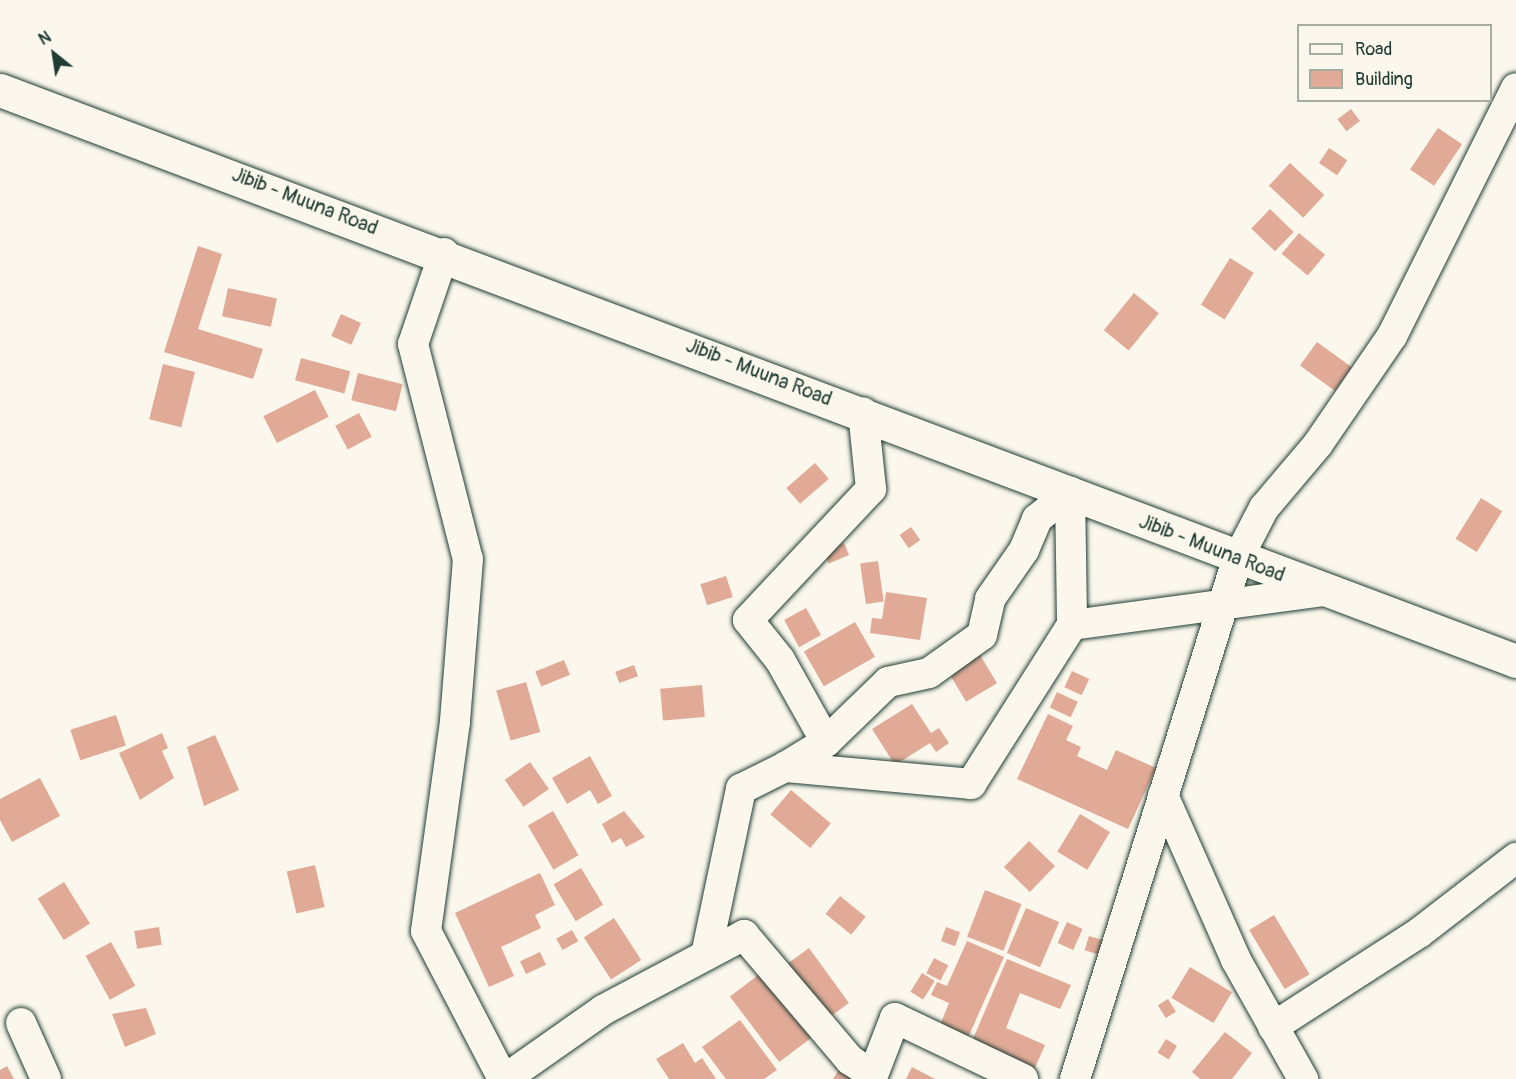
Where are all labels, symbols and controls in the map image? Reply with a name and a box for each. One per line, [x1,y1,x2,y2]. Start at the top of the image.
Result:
north arrow [24,24,84,84]
legend [1297,24,1492,102]
text: N [35,27,55,50]
text: Road [1355,38,1392,61]
text: Building [1355,68,1413,91]
street label: Jibib - Muuna Road [229,162,381,240]
street label: Jibib - Muuna Road [683,333,835,411]
street label: Jibib - Muuna Road [1136,509,1288,587]

